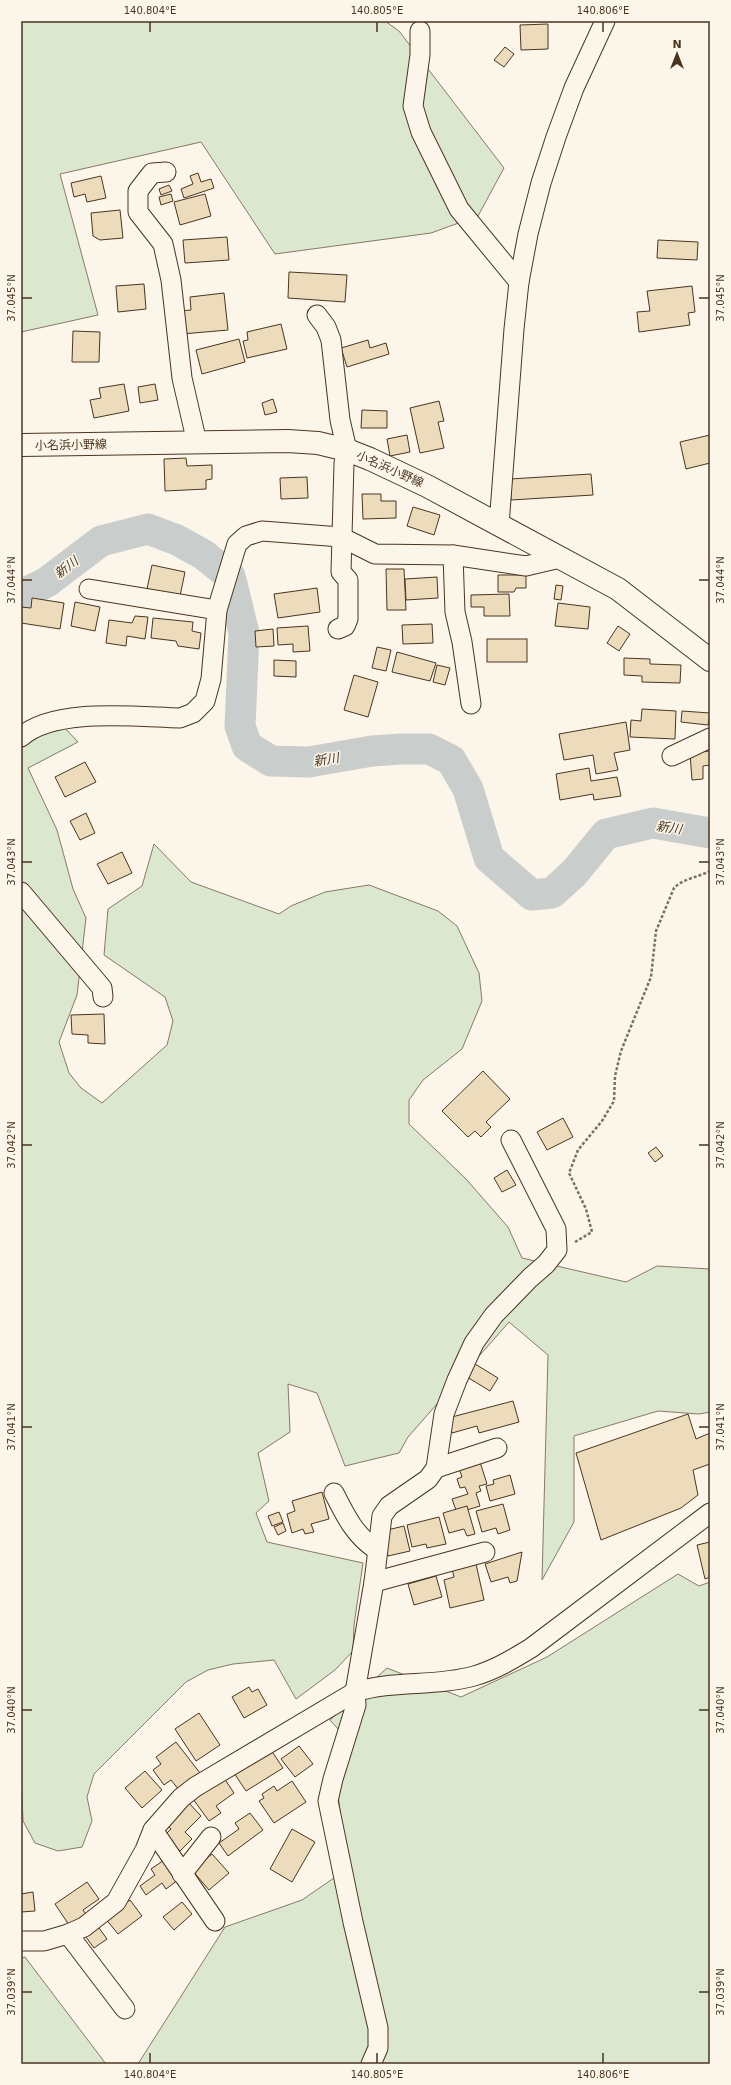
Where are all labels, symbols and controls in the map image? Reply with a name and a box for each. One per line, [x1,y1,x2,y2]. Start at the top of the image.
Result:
text: 140.804°E [124,5,176,16]
text: 140.805°E [351,5,403,16]
text: 140.806°E [577,5,629,16]
north arrow [657,34,697,74]
text: N [672,38,682,51]
text: 37.045°N [6,274,17,322]
text: 37.045°N [715,274,726,322]
street label: 小名浜小野線 [35,437,107,453]
street label: 小名浜小野線 [354,448,426,490]
water label: 新川 [51,552,83,581]
text: 37.044°N [6,556,17,604]
text: 37.044°N [715,556,726,604]
water label: 新川 [312,750,342,769]
water label: 新川 [655,818,685,837]
text: 37.043°N [6,838,17,886]
text: 37.043°N [715,838,726,886]
text: 37.042°N [6,1121,17,1169]
text: 37.042°N [715,1121,726,1169]
text: 37.041°N [6,1403,17,1451]
text: 37.041°N [715,1403,726,1451]
text: 37.040°N [6,1686,17,1734]
text: 37.040°N [715,1686,726,1734]
text: 37.039°N [6,1968,17,2016]
text: 37.039°N [715,1968,726,2016]
text: 140.804°E [124,2069,176,2080]
text: 140.805°E [351,2069,403,2080]
text: 140.806°E [577,2069,629,2080]

